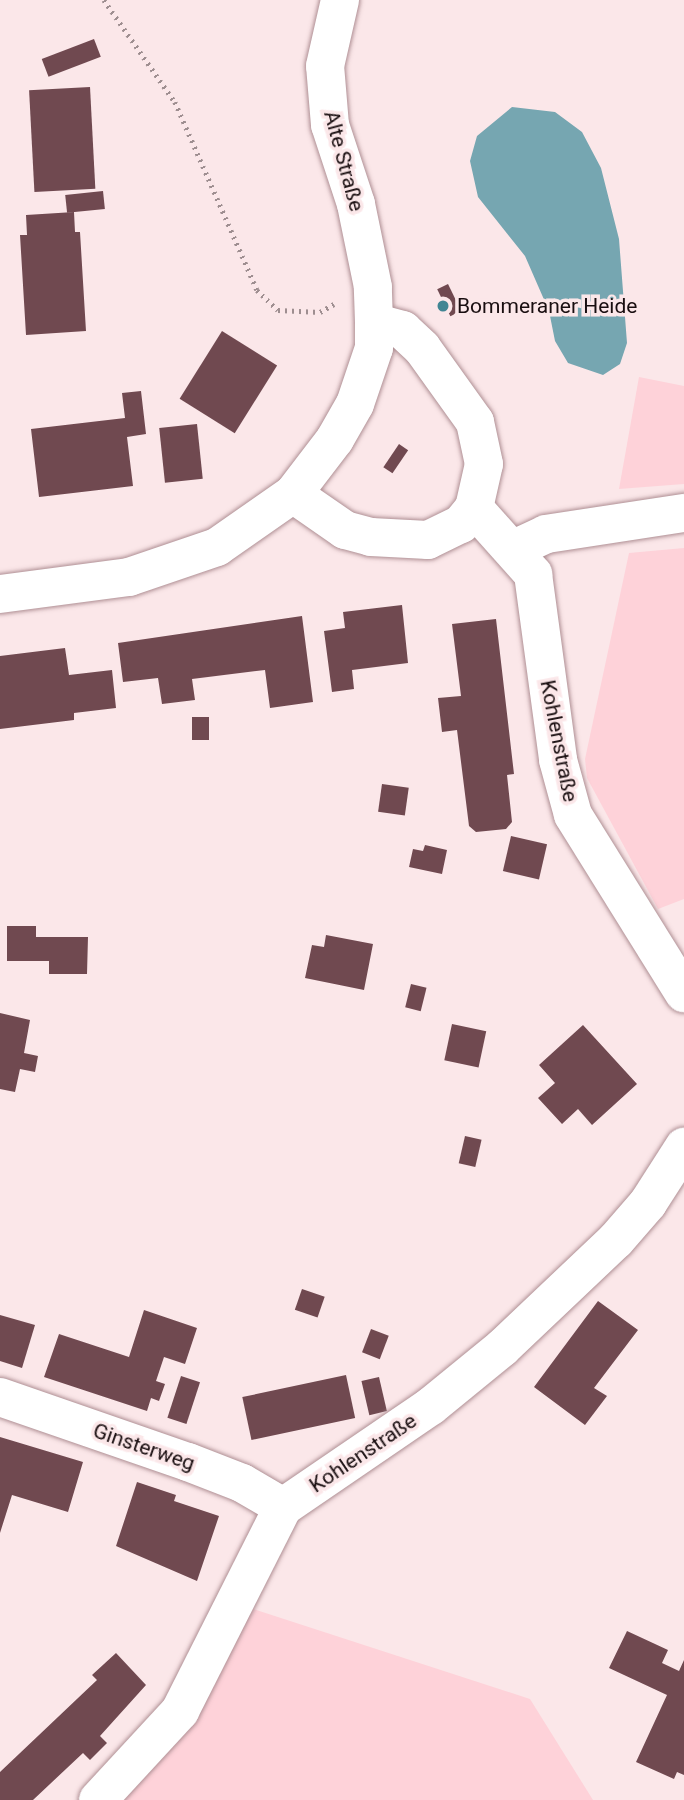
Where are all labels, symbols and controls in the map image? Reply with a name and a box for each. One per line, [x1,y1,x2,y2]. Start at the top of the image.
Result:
street label: Alte Straße [318,108,370,214]
place label: Bommeraner Heide [457,293,637,319]
marker: Bommeraner Heide [435,298,451,314]
street label: Kohlenstraße [535,678,583,804]
street label: Kohlenstraße [305,1408,421,1498]
street label: Ginsterweg [90,1418,198,1476]

